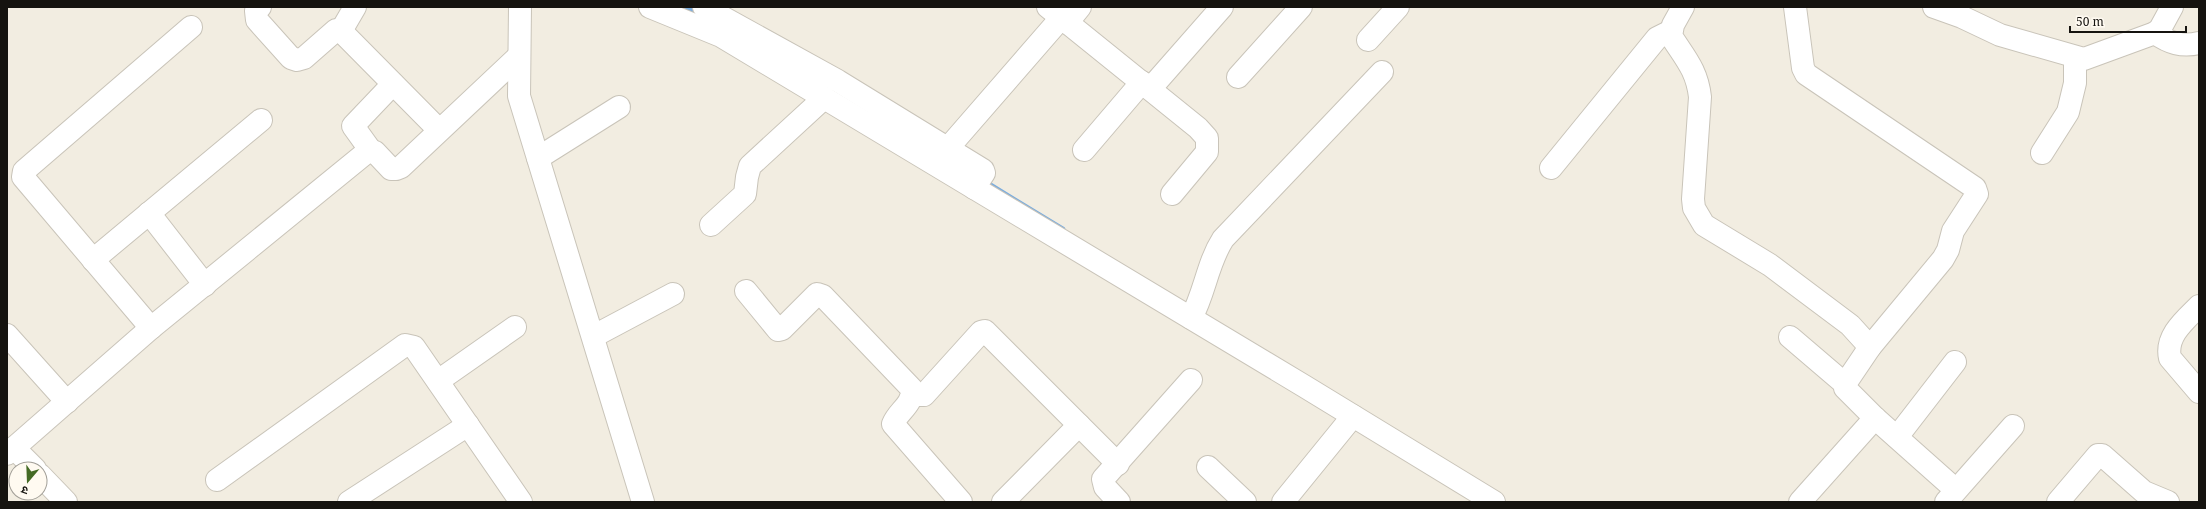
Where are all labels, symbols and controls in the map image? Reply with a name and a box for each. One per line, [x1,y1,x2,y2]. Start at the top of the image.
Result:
scale bar [2070,8,2186,34]
text: 50 m [2076,13,2104,30]
north arrow [8,461,48,501]
text: उ [19,483,30,499]

